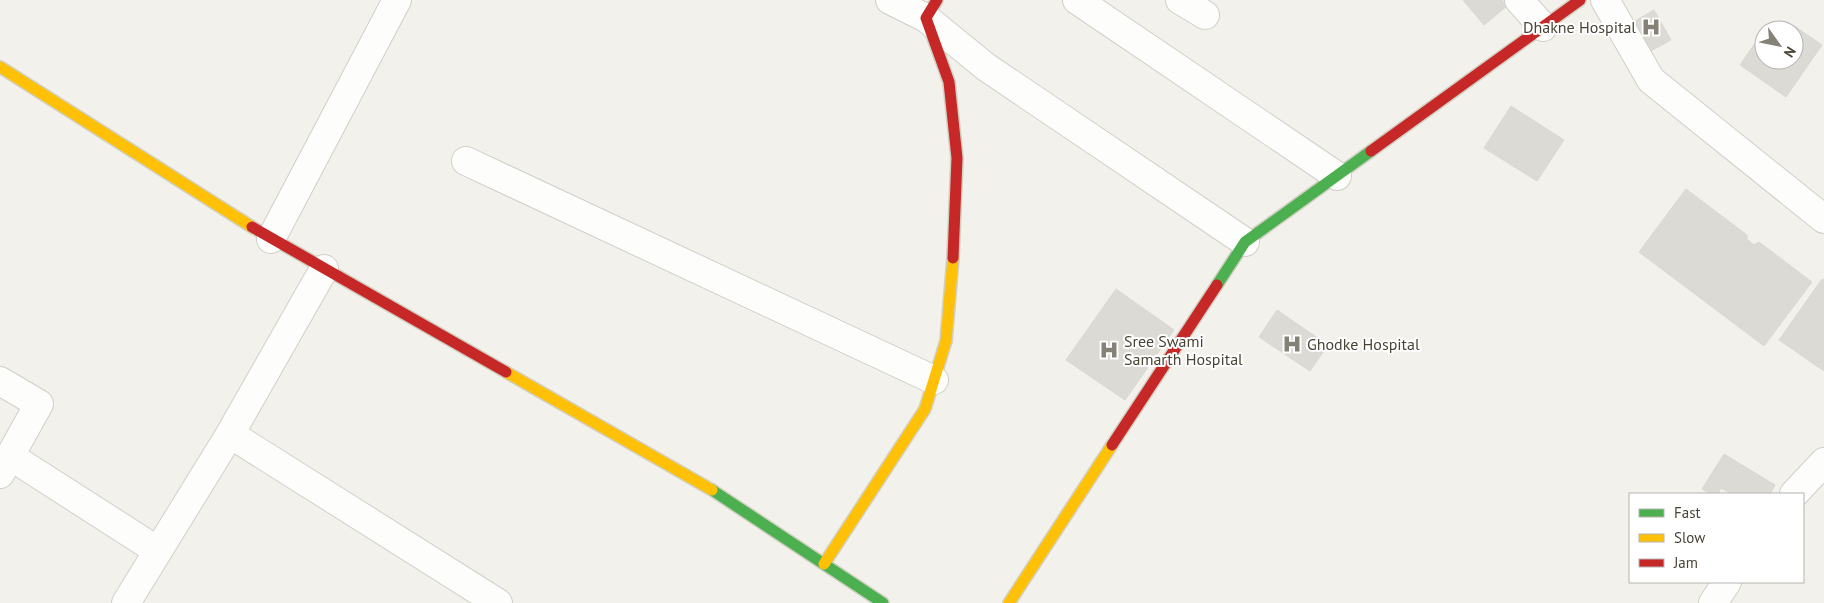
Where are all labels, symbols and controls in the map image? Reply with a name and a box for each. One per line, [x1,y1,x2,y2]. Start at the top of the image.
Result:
hospital icon: Dhakne Hospital [1640,16,1662,38]
place label: Dhakne Hospital [1523,17,1636,37]
north arrow [1754,20,1804,70]
text: N [1780,43,1800,61]
place label: Sree Swami Samarth Hospital [1124,331,1243,369]
hospital icon: Ghodke Hospital [1281,333,1303,355]
place label: Ghodke Hospital [1307,334,1420,354]
hospital icon: Sree Swami Samarth Hospital [1098,339,1120,361]
legend [1629,493,1804,583]
text: Fast [1674,503,1701,522]
text: Slow [1674,528,1705,547]
text: Jam [1673,553,1698,572]

